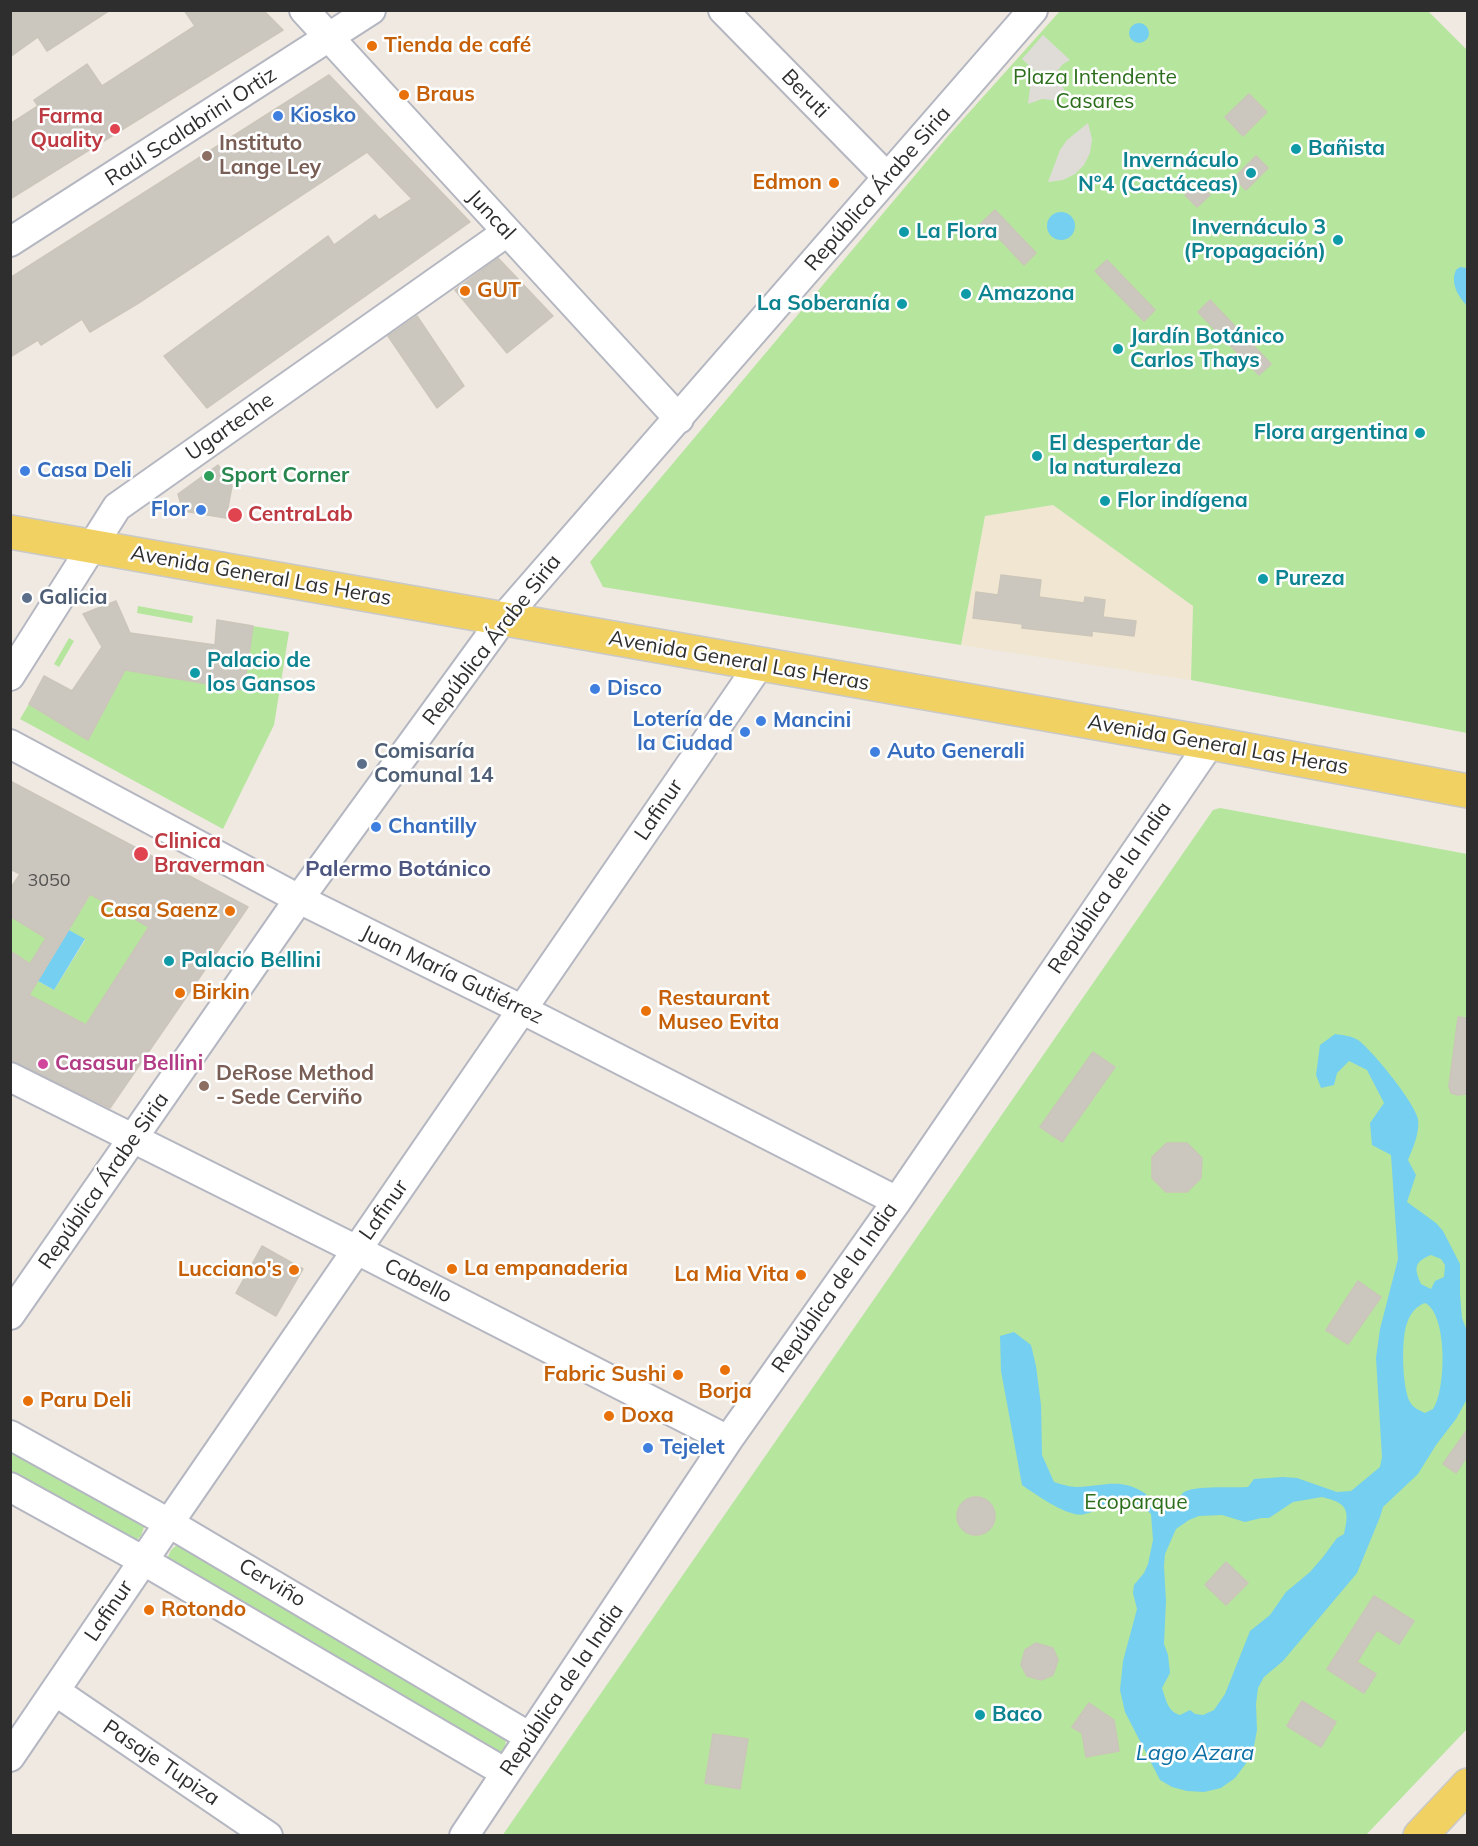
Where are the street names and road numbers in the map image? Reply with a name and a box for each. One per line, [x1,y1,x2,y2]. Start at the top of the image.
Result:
street label: Raúl Scalabrini Ortiz [101,62,281,192]
street label: Beruti [776,64,834,124]
street label: República Árabe Siria [800,102,956,276]
street label: Juncal [462,185,520,245]
street label: Ugarteche [181,388,279,466]
street label: Avenida General Las Heras [129,541,393,611]
street label: República Árabe Siria [417,550,567,730]
street label: Avenida General Las Heras [607,626,871,696]
street label: Avenida General Las Heras [1086,710,1350,780]
street label: Lafinur [630,775,688,845]
street label: República de la India [1043,797,1177,979]
street label: Juan María Gutiérrez [357,920,547,1030]
street label: República Árabe Siria [34,1088,174,1274]
street label: Lafinur [354,1175,414,1245]
street label: República de la India [767,1198,903,1378]
street label: Cabello [380,1253,456,1309]
street label: Cerviño [234,1553,310,1613]
street label: Lafinur [80,1576,138,1646]
street label: República de la India [495,1599,629,1781]
street label: Pasaje Tupiza [98,1715,224,1811]

